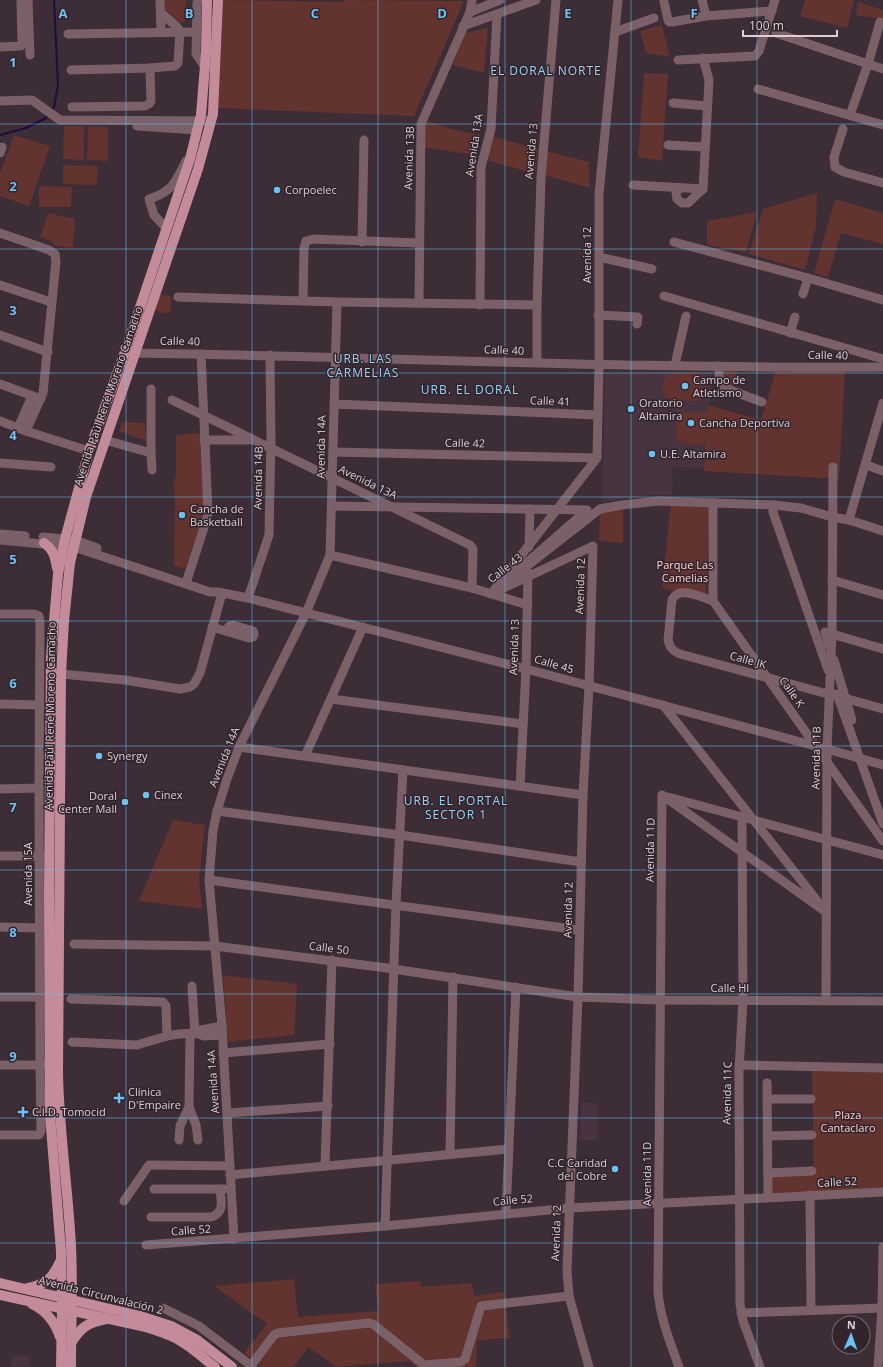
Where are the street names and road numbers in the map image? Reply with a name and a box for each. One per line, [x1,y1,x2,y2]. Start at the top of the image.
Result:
street label: Avenida 13A [461,112,486,177]
street label: Avenida 13 [521,122,540,180]
street label: Avenida 13B [400,126,417,190]
street label: Avenida 12 [579,227,594,283]
street label: Avenida Paúl René Moreno Camacho [70,304,146,488]
street label: Calle 40 [160,333,200,348]
street label: Calle 40 [484,341,524,358]
street label: Calle 40 [808,347,848,362]
street label: Calle 41 [530,392,570,409]
street label: Avenida 14A [312,415,329,479]
street label: Calle 42 [445,435,485,450]
street label: Avenida 14B [249,446,266,510]
street label: Avenida 13A [336,461,400,502]
street label: Calle 43 [484,549,525,586]
street label: Avenida 12 [571,558,588,614]
street label: Avenida 13 [505,619,522,675]
street label: Avenida Paúl René Moreno Camacho [40,621,59,811]
street label: Calle JK [728,647,768,672]
street label: Calle 45 [533,651,576,676]
street label: Calle K [776,673,809,710]
street label: Avenida 14A [205,725,242,789]
street label: Avenida 11B [807,726,824,790]
street label: Avenida 11D [641,818,658,882]
street label: Avenida 15A [20,842,35,906]
street label: Avenida 12 [560,882,575,938]
street label: Calle 50 [308,938,350,957]
street label: Calle HI [711,980,749,995]
street label: Avenida 14A [203,1050,222,1114]
street label: Avenida 11C [718,1061,735,1125]
street label: Avenida 11D [639,1142,654,1206]
street label: Calle 52 [816,1173,857,1190]
street label: Calle 52 [492,1190,534,1209]
street label: Avenida 12 [547,1205,564,1261]
street label: Calle 52 [170,1221,212,1238]
street label: Avenida Circunvalación 2 [37,1272,165,1317]

